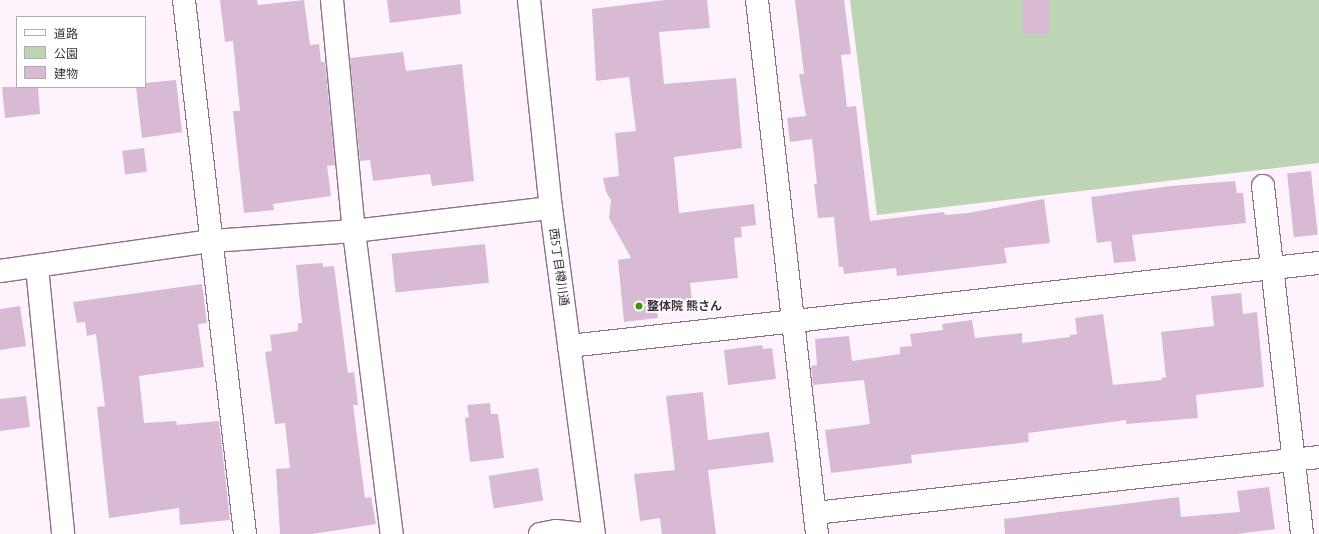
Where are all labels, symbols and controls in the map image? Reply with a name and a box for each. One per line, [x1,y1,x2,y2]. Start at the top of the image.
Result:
legend [16,16,146,88]
text: 道路 [54,26,78,41]
text: 公園 [54,46,78,61]
text: 建物 [54,66,78,81]
street label: 西5丁目樽川通 [546,227,572,307]
place label: 整体院 熊さん [647,299,722,313]
marker: 整体院 熊さん [634,301,644,311]

